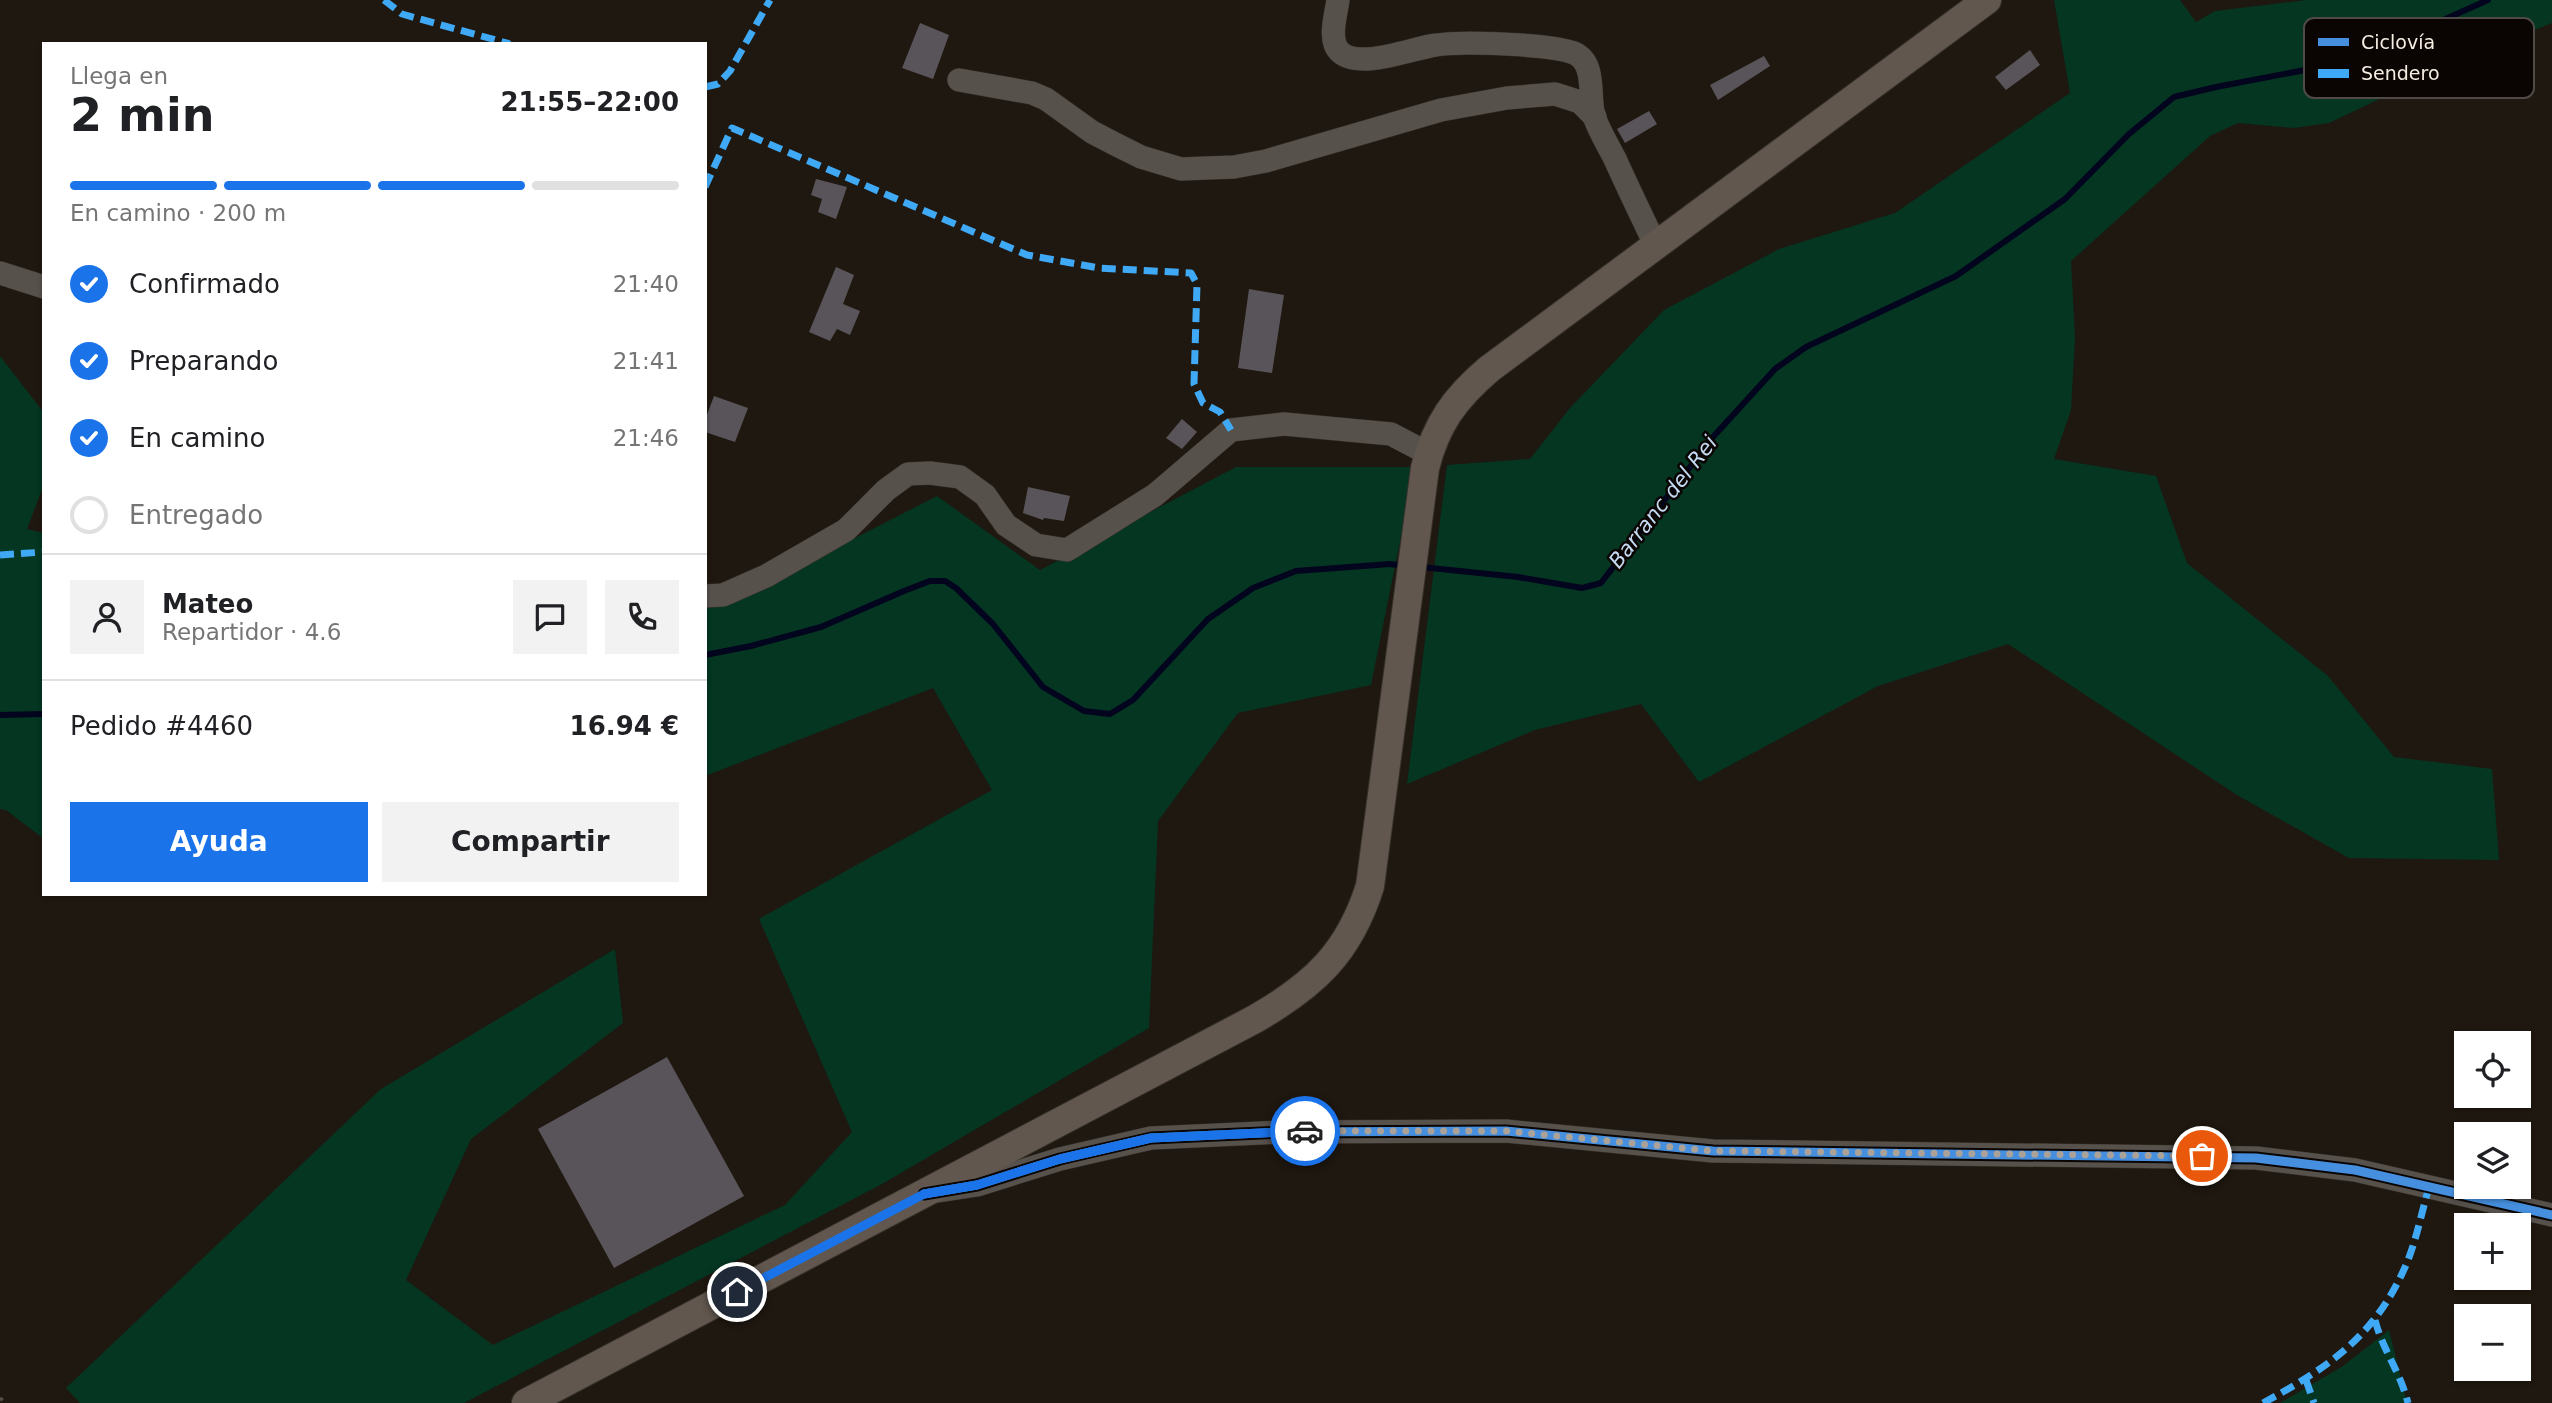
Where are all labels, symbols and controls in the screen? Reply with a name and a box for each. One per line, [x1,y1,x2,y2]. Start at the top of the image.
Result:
legend [2304,18,2534,98]
text: Ciclovía [2361,31,2435,53]
text: Sendero [2361,62,2440,84]
text: Llega en [70,63,168,89]
text: 21:55–22:00 [500,87,679,117]
text: 2 min [70,88,214,142]
text: En camino · 200 m [70,200,286,226]
icon: check [70,265,108,303]
text: Confirmado [129,269,280,299]
text: 21:40 [613,271,679,297]
icon: check [70,342,108,380]
text: Preparando [129,346,278,376]
text: 21:41 [613,348,679,374]
icon: check [70,419,108,457]
text: En camino [129,423,265,453]
text: 21:46 [613,425,679,451]
water label: Barranc del Rei [1604,431,1722,573]
text: Entregado [129,500,263,530]
button: person [70,580,144,654]
button: chat [513,580,587,654]
button: phone [605,580,679,654]
text: Mateo [162,589,253,619]
text: Repartidor · 4.6 [162,619,341,645]
text: Pedido #4460 [70,711,253,741]
text: 16.94 € [570,711,679,741]
button: Ayuda [70,802,368,882]
button: Compartir [382,802,679,882]
map controls [2454,1031,2531,1381]
button: locate [2454,1031,2531,1108]
courier [1270,1096,1340,1166]
icon: car [1286,1112,1324,1150]
button: layers [2454,1122,2531,1199]
pin [2172,1126,2232,1186]
icon: bag [2183,1137,2221,1175]
button: + [2454,1213,2531,1290]
pin [707,1262,767,1322]
icon: home [718,1273,756,1311]
button: − [2454,1304,2531,1381]

